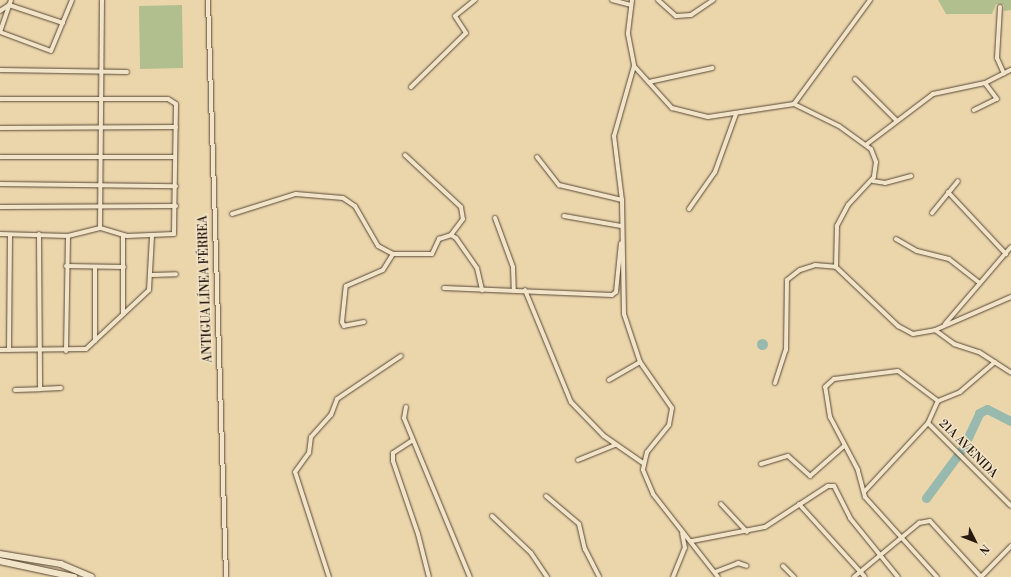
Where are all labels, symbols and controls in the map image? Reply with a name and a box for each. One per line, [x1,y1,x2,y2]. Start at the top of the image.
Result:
street label: ANTIGUA LÍNEA FÉRREA [196,215,216,363]
street label: 21A AVENIDA [936,417,1000,481]
north arrow [955,521,995,561]
text: N [976,541,992,557]

